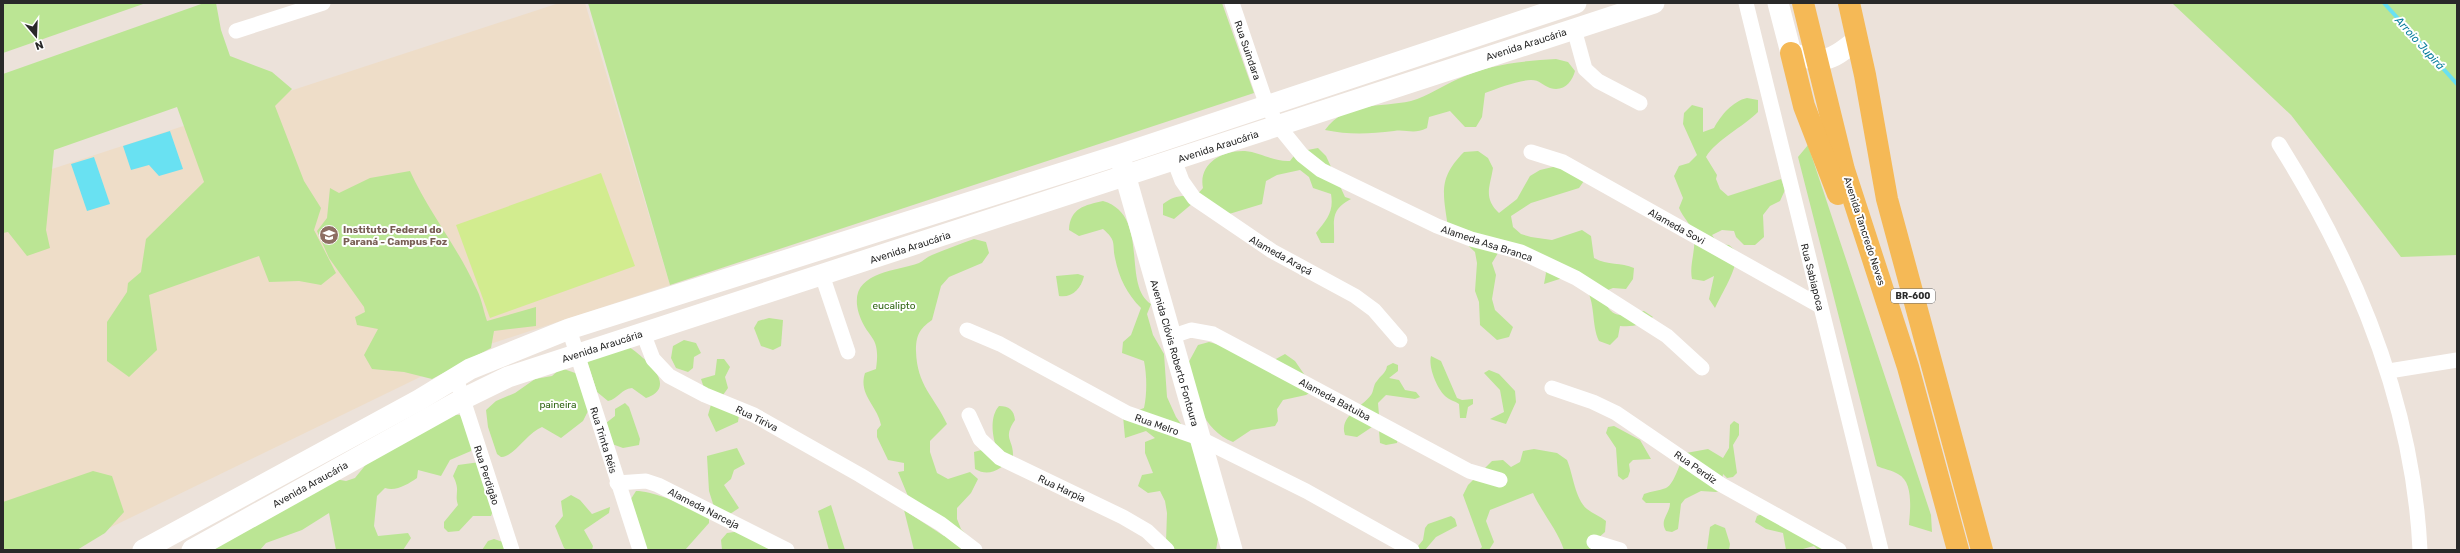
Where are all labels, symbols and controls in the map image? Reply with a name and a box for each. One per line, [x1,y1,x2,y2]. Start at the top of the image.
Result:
water label: Arroio Jupirá [2392,13,2447,73]
north arrow [16,16,56,56]
street label: Rua Suindara [1231,19,1263,82]
street label: Avenida Araucária [1484,26,1568,64]
text: N [33,38,45,52]
street label: Avenida Araucária [1176,128,1260,166]
street label: Avenida Tancredo Neves [1841,176,1887,287]
street label: Alameda Sovi [1646,206,1707,247]
street label: Alameda Asa Branca [1439,223,1534,264]
school or university icon: Instituto Federal do Paraná - Campus Foz [318,224,340,246]
place label: Instituto Federal do Paraná - Campus Foz [343,224,448,248]
street label: Avenida Araucária [868,229,952,267]
street label: Alameda Araçá [1247,234,1314,278]
street label: Rua Sabiapoca [1798,242,1826,312]
street label: Avenida Clóvis Roberto Fontoura [1147,279,1201,428]
road number: BR-600 [1891,289,1935,303]
park label: eucalipto [872,300,916,312]
street label: Avenida Araucária [560,328,644,366]
street label: Alameda Batuiba [1297,376,1372,424]
park label: paineira [539,399,577,411]
street label: Rua Tiriva [733,404,780,434]
street label: Rua Trinta Réis [587,406,619,475]
street label: Rua Melro [1133,412,1181,438]
street label: Rua Perdigão [471,444,501,507]
street label: Rua Perdiz [1672,449,1719,487]
street label: Avenida Araucária [271,459,350,511]
street label: Rua Harpia [1036,473,1087,505]
street label: Alameda Narceja [666,486,741,532]

